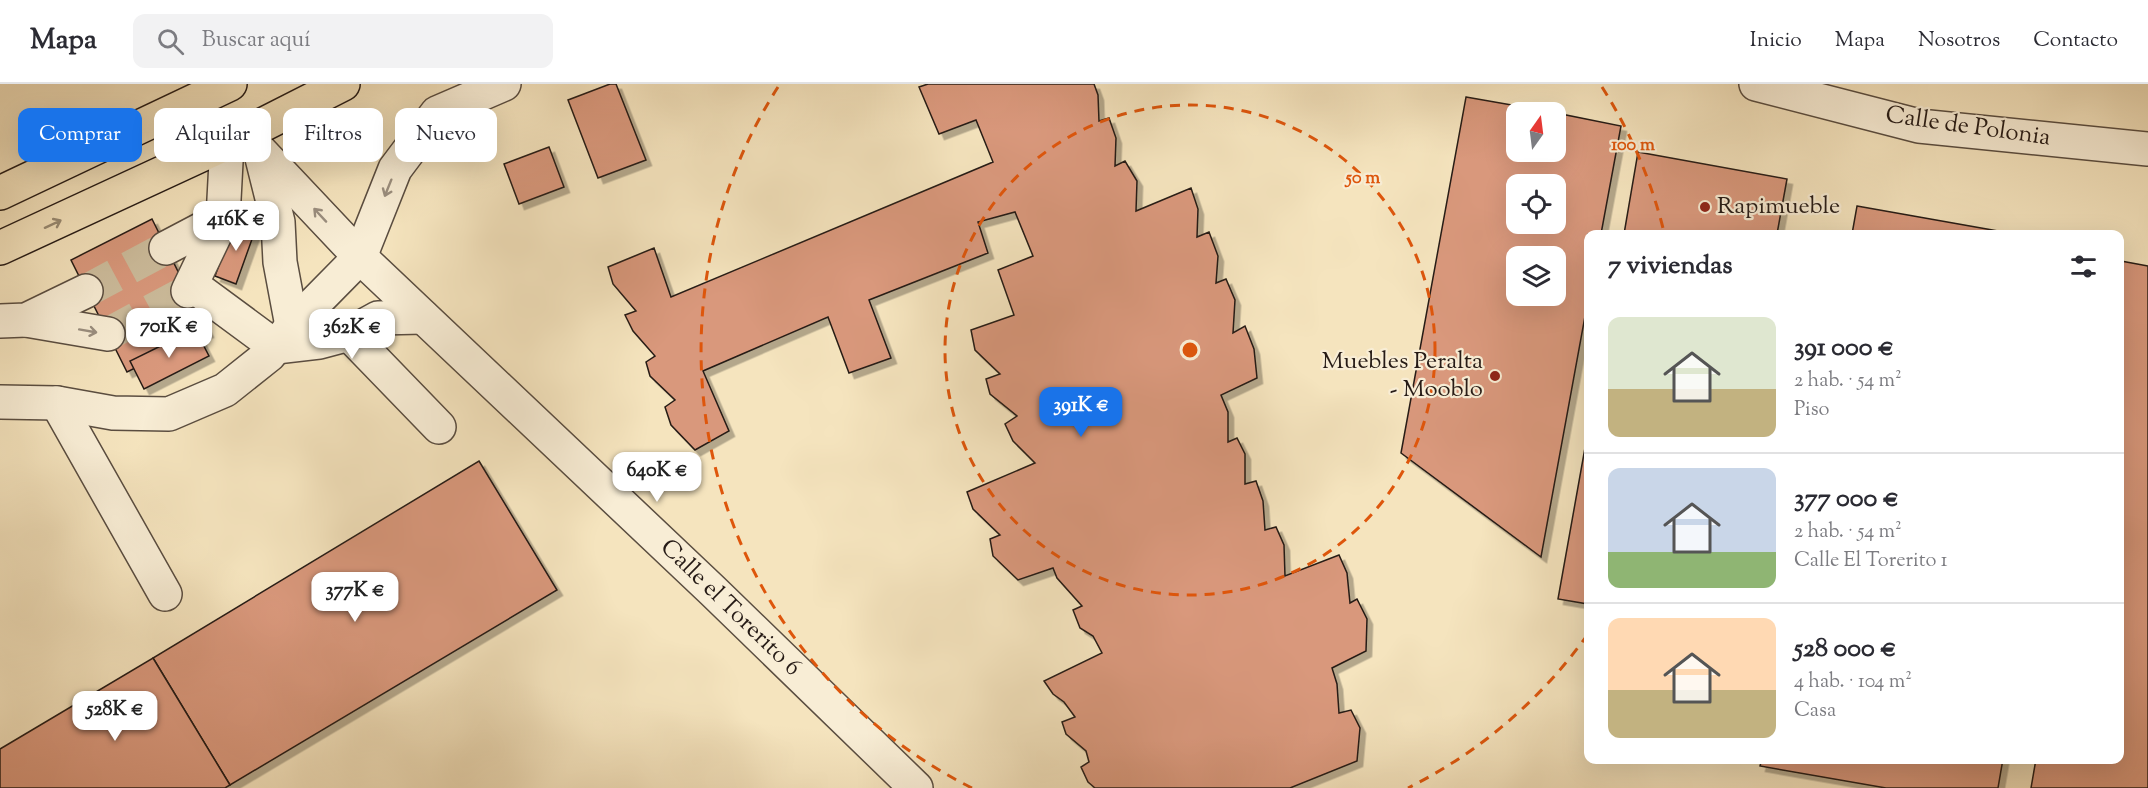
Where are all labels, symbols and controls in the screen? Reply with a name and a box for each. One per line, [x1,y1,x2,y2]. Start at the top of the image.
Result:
search box [133,14,553,68]
text: Mapa [30,21,97,61]
icon: search [154,25,187,58]
text: Buscar aquí [202,25,311,57]
text: Inicio [1750,26,1802,56]
text: Mapa [1835,26,1885,56]
text: Nosotros [1918,26,2000,56]
text: Contacto [2033,26,2118,56]
street label: Calle de Polonia [1883,99,2053,155]
north arrow [1506,102,1566,162]
map controls [1506,102,1566,306]
chip: Comprar [18,108,142,162]
chip: Alquilar [154,108,271,162]
chip: Filtros [283,108,383,162]
chip: Nuevo [395,108,497,162]
text: 100 m [1611,133,1655,159]
text: 50 m [1344,166,1380,192]
button: locate [1506,174,1566,234]
one-way arrow [382,179,393,197]
place label: Rapimueble [1717,190,1840,224]
marker: Rapimueble [1698,200,1712,214]
pin: 416K € [187,201,285,252]
text: 416K € [207,206,265,235]
one-way arrow [312,207,327,222]
one-way arrow [44,217,62,229]
button: layers [1506,246,1566,306]
text: 7 viviendas [1608,248,1732,285]
icon: filters [2067,250,2100,283]
pin: 701K € [120,308,218,359]
pin: 362K € [303,309,401,360]
text: 701K € [140,313,198,342]
text: 362K € [323,314,381,343]
one-way arrow [78,325,97,336]
text: 391 000 € [1794,330,1894,367]
centre of rings [1180,340,1200,360]
icon: home [1656,341,1728,413]
place label: Muebles Peralta - Mooblo [1322,345,1483,407]
text: 2 hab. · 54 m² [1794,367,1902,396]
marker: Muebles Peralta - Mooblo [1488,369,1502,383]
pin: 391K € [1032,387,1130,438]
text: 391K € [1053,392,1109,421]
text: Piso [1794,396,1829,425]
pin: 640K € [608,452,706,503]
text: 640K € [626,457,688,486]
text: 377 000 € [1794,481,1899,518]
icon: home [1656,492,1728,564]
text: 2 hab. · 54 m² [1794,518,1902,547]
street label: Calle el Torerito 6 [652,532,808,684]
text: Calle El Torerito 1 [1794,547,1948,576]
pin: 377K € [306,572,404,623]
text: 377K € [325,577,385,606]
text: 528 000 € [1794,631,1896,668]
icon: home [1656,642,1728,714]
text: 4 hab. · 104 m² [1794,668,1912,697]
pin: 528K € [66,691,164,742]
text: 528K € [86,696,144,725]
text: Casa [1794,697,1836,726]

